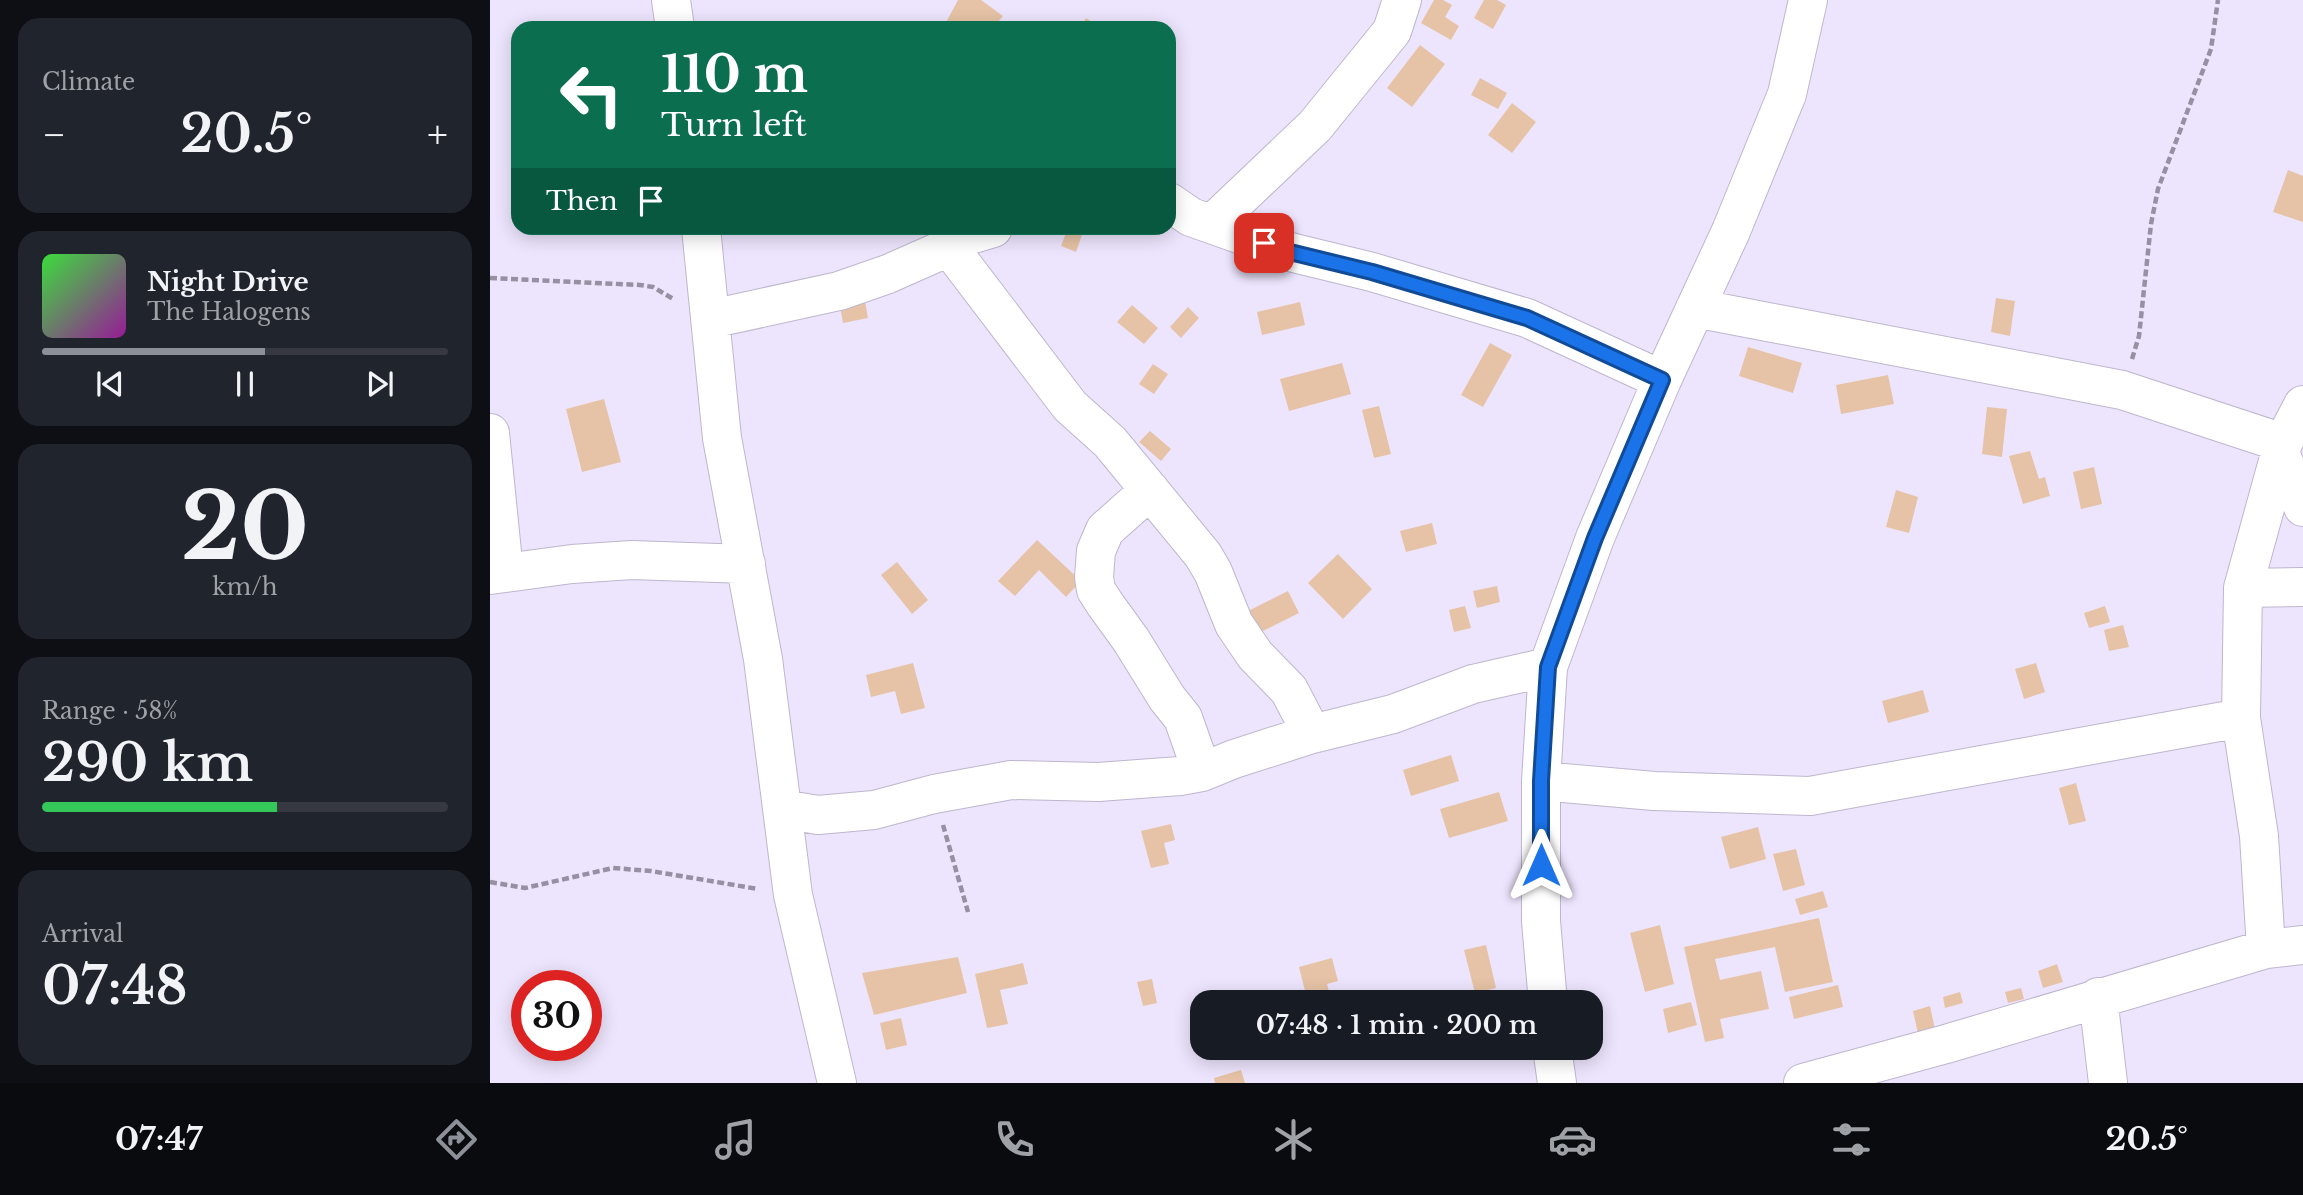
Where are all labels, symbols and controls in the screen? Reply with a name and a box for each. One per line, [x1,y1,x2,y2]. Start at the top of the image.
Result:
text: 110 m [661,44,808,105]
icon: left [546,49,637,140]
text: Climate [42,68,135,96]
text: 20.5° [180,102,313,166]
text: Turn left [661,105,807,145]
text: − [42,111,66,158]
text: + [427,111,448,158]
icon: arrive [632,182,670,220]
text: Then [546,185,618,217]
pin [1234,213,1294,273]
icon: arrive [1245,224,1283,262]
text: Night Drive [147,266,309,298]
text: The Halogens [147,298,311,326]
icon: previous [91,365,129,403]
icon: pause [226,365,264,403]
icon: next [361,365,399,403]
text: 20 [181,471,309,584]
text: km/h [212,573,278,601]
text: Range · 58% [42,697,178,725]
text: 290 km [42,731,253,795]
position arrow [1504,828,1578,902]
text: Arrival [42,920,123,948]
text: 07:48 [42,954,188,1018]
speed limit sign: 30 [511,970,602,1061]
text: 07:48 · 1 min · 200 m [1256,1009,1537,1041]
icon: directions [432,1115,481,1164]
icon: music [711,1115,760,1164]
icon: phone [990,1115,1039,1164]
icon: climate [1269,1115,1318,1164]
icon: car [1548,1115,1597,1164]
icon: filters [1827,1115,1876,1164]
text: 07:47 [115,1119,202,1159]
text: 20.5° [2106,1119,2188,1159]

